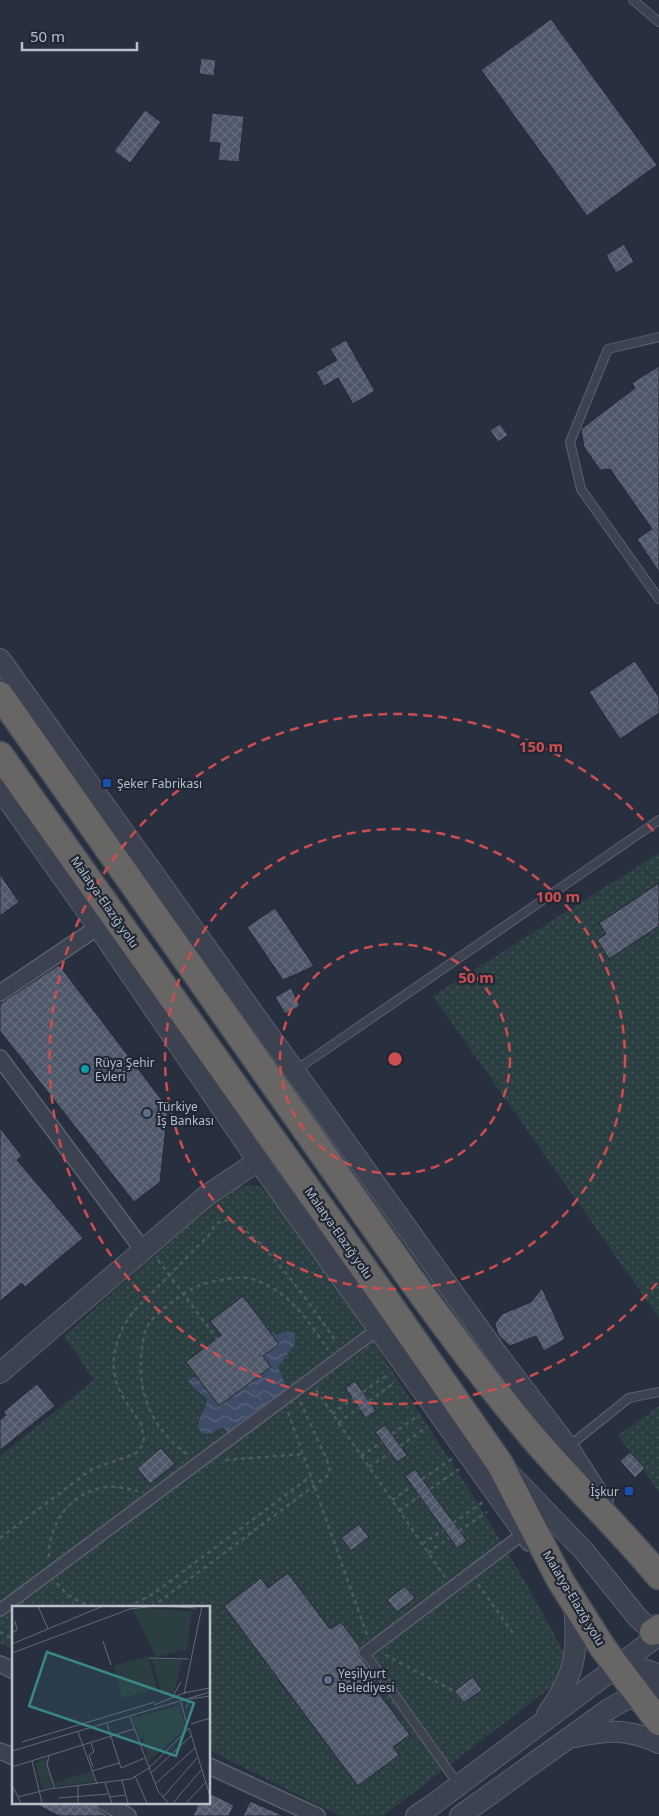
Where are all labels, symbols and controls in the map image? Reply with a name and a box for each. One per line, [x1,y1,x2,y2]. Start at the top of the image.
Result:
scale bar [22,20,138,52]
text: 50 m [30,26,65,46]
text: 150 m [519,736,563,756]
place label: Şeker Fabrikası [117,775,202,792]
marker: Şeker Fabrikası [101,777,113,789]
street label: Malatya-Elazığ yolu [67,853,143,951]
text: 100 m [536,886,580,906]
text: 50 m [458,967,494,987]
centre of rings [386,1050,404,1068]
place label: Rüya Şehir Evleri [95,1054,155,1085]
marker: Rüya Şehir Evleri [79,1063,91,1075]
place label: Türkiye İş Bankası [157,1098,214,1129]
marker: Türkiye İş Bankası [141,1107,153,1119]
street label: Malatya-Elazığ yolu [301,1184,377,1282]
place label: İşkur [590,1483,619,1500]
marker: İşkur [623,1485,635,1497]
street label: Malatya-Elazığ yolu [539,1547,609,1649]
inset map [12,1606,210,1804]
place label: Yeşilyurt Belediyesi [338,1665,395,1696]
marker: Yeşilyurt Belediyesi [322,1674,334,1686]

